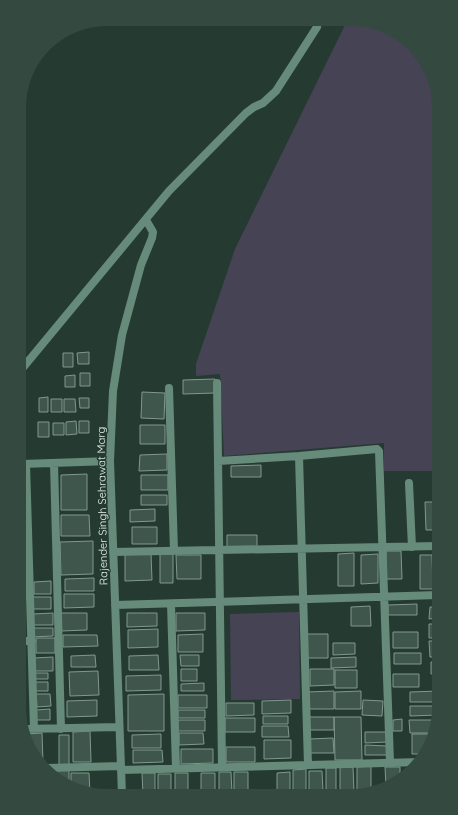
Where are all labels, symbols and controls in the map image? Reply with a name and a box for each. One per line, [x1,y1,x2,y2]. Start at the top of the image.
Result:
street label: Rajender Singh Sehrawat Marg [94,427,110,585]

